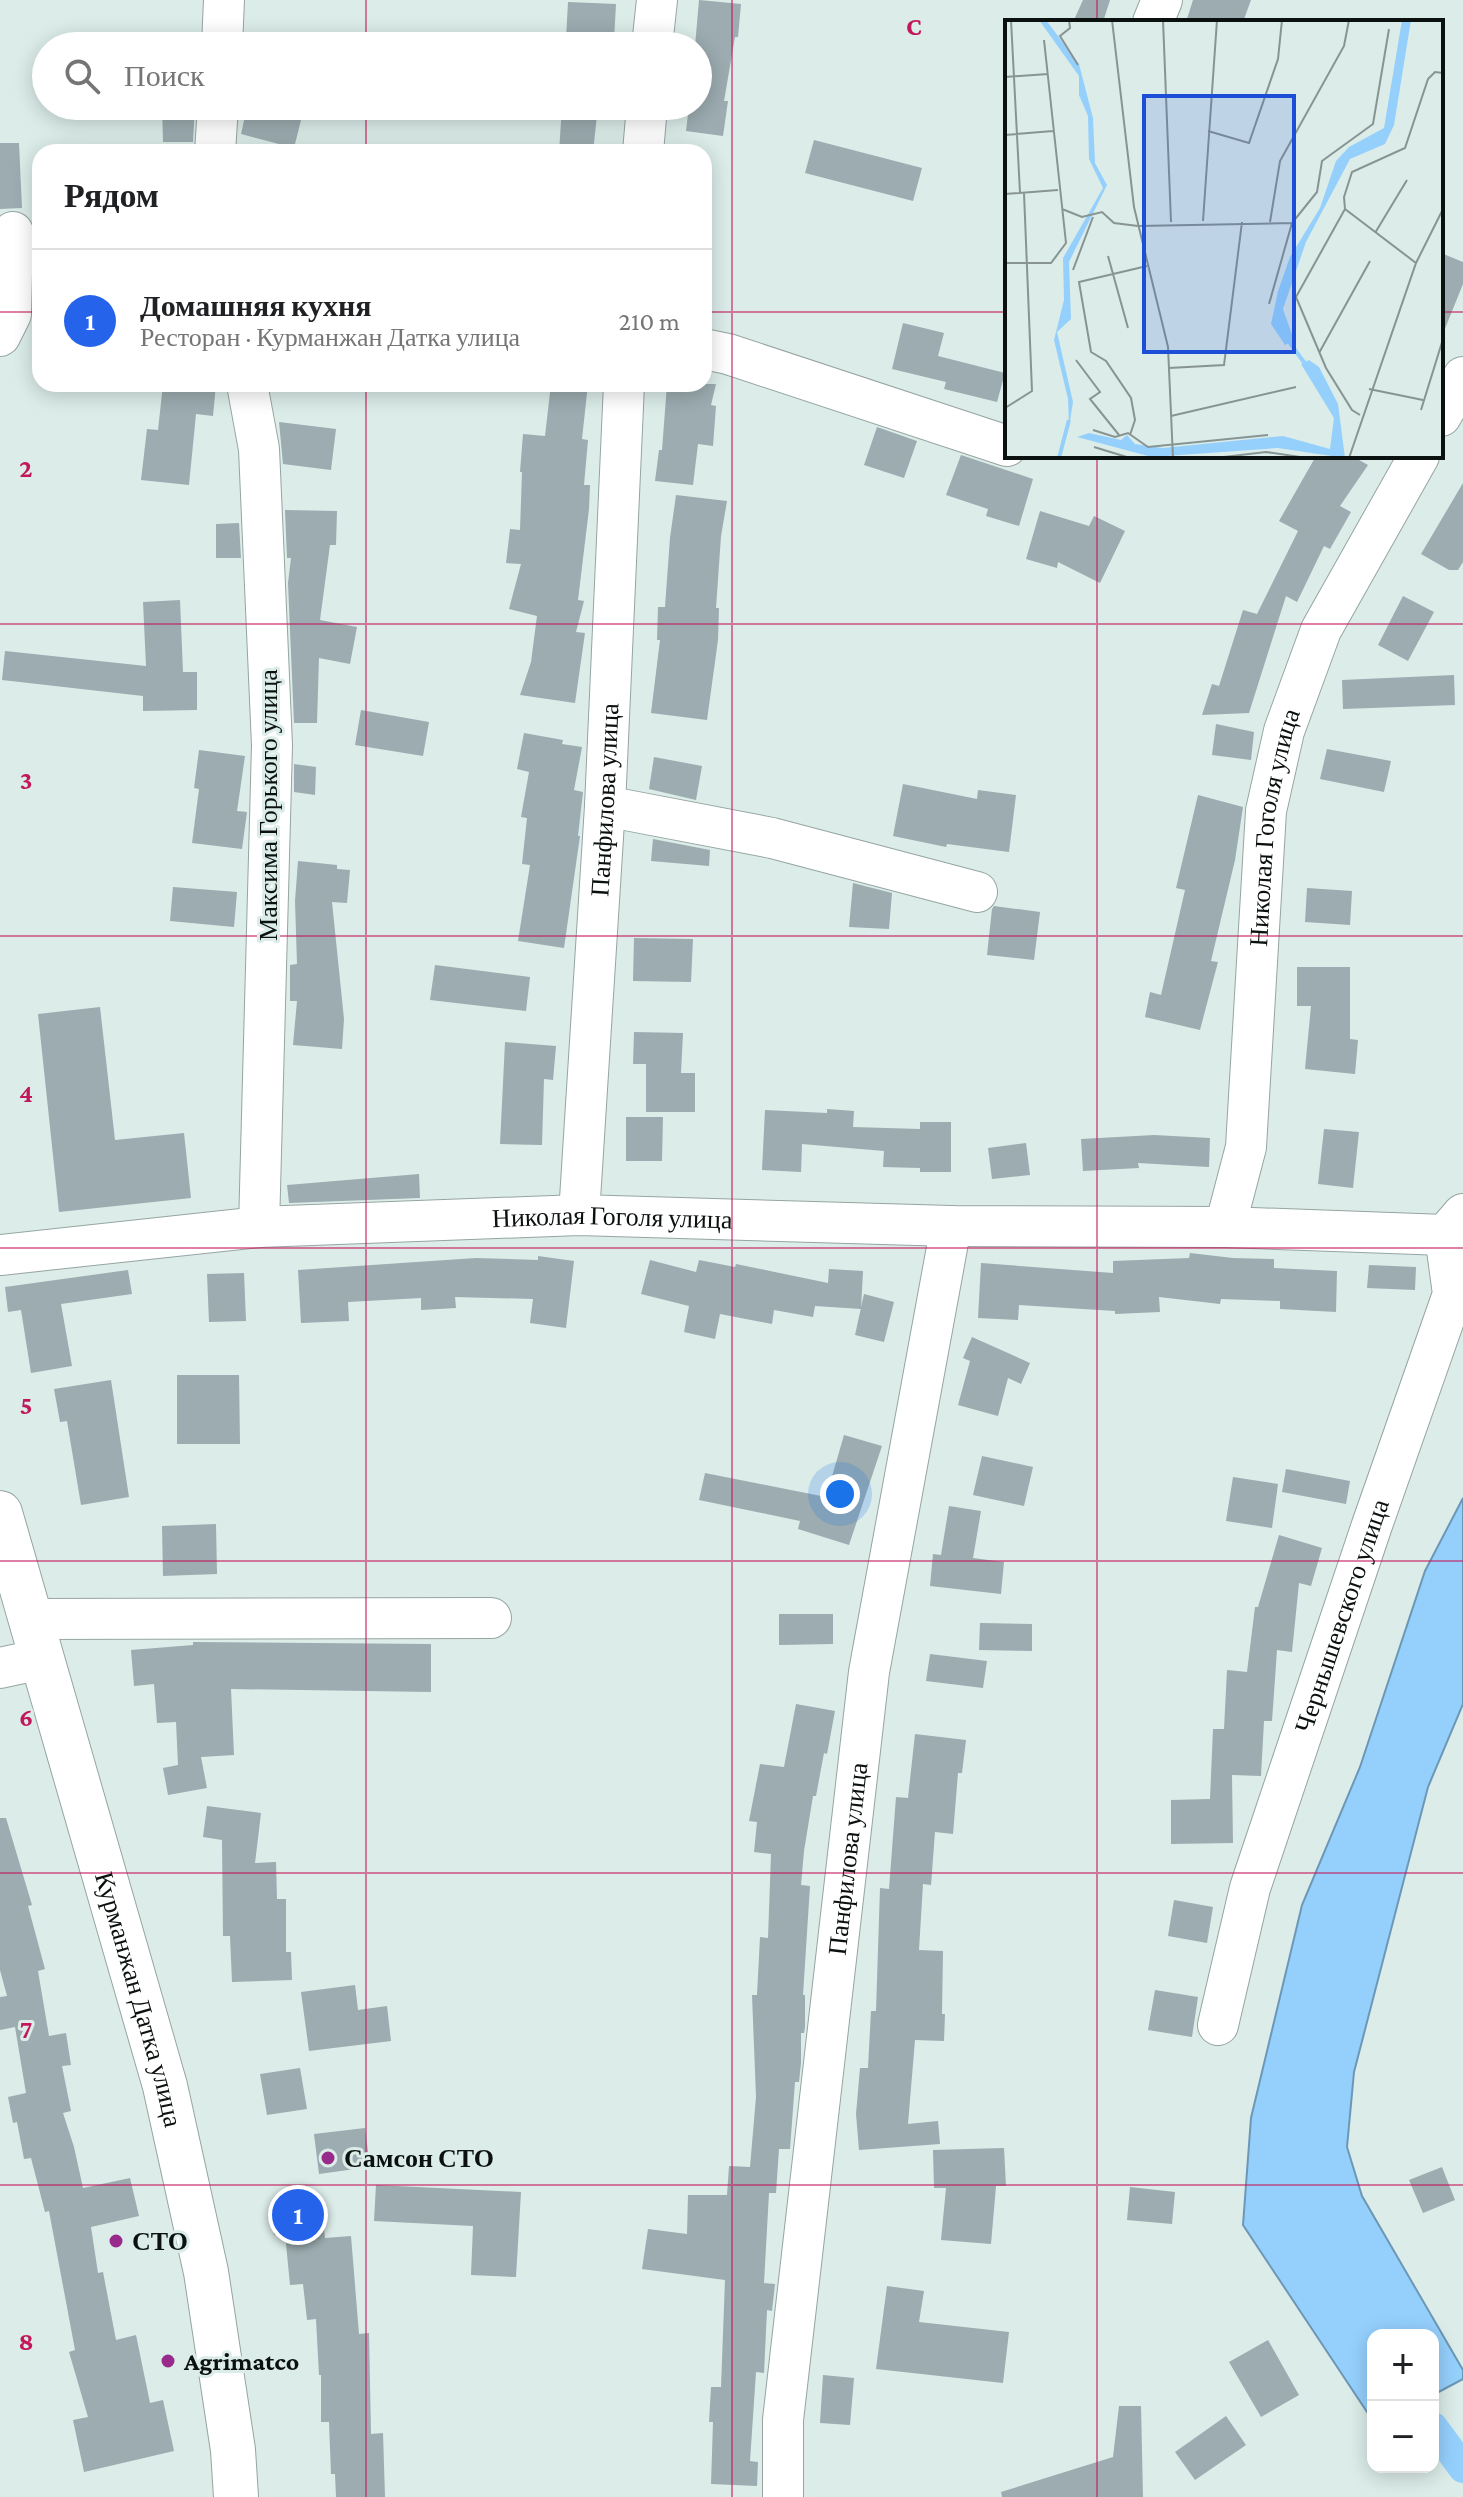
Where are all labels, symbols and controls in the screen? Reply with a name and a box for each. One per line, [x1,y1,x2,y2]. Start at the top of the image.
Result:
text: C [906,12,922,41]
inset map [1005,20,1443,458]
search box [32,32,712,120]
icon: search [60,54,104,98]
text: Поиск [124,59,205,92]
text: Рядом [64,177,159,214]
text: Домашняя кухня [140,289,372,322]
text: 1 [85,307,95,336]
text: 210 m [619,307,680,336]
text: Ресторан · Курманжан Датка улица [140,323,520,352]
text: 2 [19,454,33,483]
street label: Максима Горького улица [254,669,283,941]
street label: Панфилова улица [585,702,624,897]
street label: Николая Гоголя улица [1243,704,1306,947]
text: 3 [20,766,32,795]
text: 4 [19,1079,33,1108]
street label: Николая Гоголя улица [491,1200,733,1234]
text: 5 [20,1391,32,1420]
your location [820,1474,860,1514]
street label: Чернышевского улица [1289,1495,1395,1736]
text: 6 [19,1703,33,1732]
street label: Панфилова улица [822,1760,873,1957]
street label: Курманжан Датка улица [90,1868,188,2130]
text: 7 [20,2015,32,2044]
place label: Самсон СТО [344,2144,494,2173]
marker: Самсон СТО [319,2149,337,2167]
pin: 1 [272,2185,324,2245]
place label: СТО [132,2227,188,2256]
marker: СТО [107,2232,125,2250]
text: 8 [18,2327,34,2356]
map controls [1367,2329,1439,2473]
button: + [1367,2329,1439,2401]
place label: Agrimatco [183,2347,299,2376]
marker: Agrimatco [159,2352,177,2370]
button: − [1367,2401,1439,2473]

